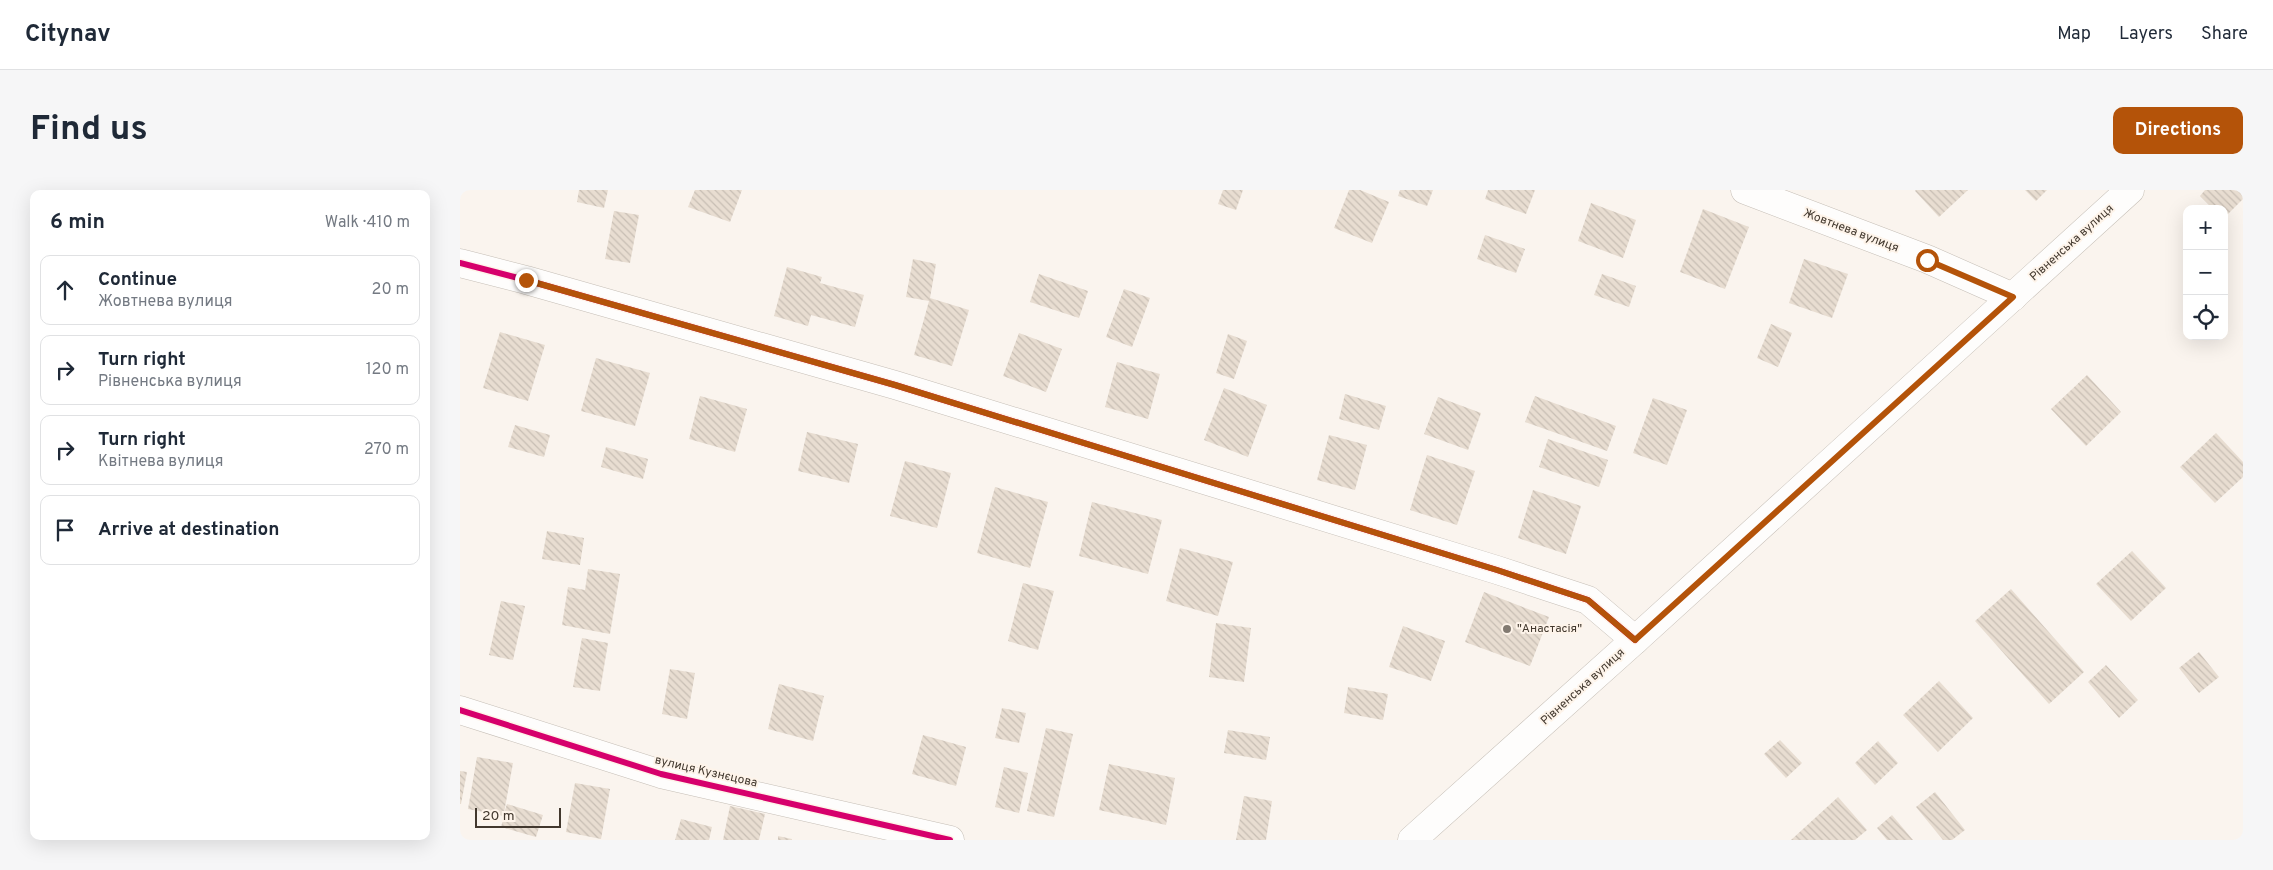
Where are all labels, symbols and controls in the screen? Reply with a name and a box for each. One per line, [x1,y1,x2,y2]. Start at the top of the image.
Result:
text: Citynav [25,20,111,50]
text: Map [2057,23,2091,46]
text: Layers [2119,23,2173,46]
text: Share [2201,23,2248,46]
button: Directions [2113,107,2243,154]
text: Find us [30,108,148,152]
street label: Рівненська вулиця [2027,201,2117,285]
street label: Жовтнева вулиця [1801,205,1901,257]
map controls [2183,205,2228,340]
button: + [2183,205,2228,250]
text: 6 min [50,209,105,236]
text: Walk · 410 m [325,213,410,233]
route start [1916,249,1939,272]
button: − [2183,250,2228,295]
text: Continue [98,268,177,292]
route end [515,269,538,292]
icon: ahead [51,276,79,304]
text: 20 m [372,280,409,300]
text: Жовтнева вулиця [98,292,233,312]
button: locate [2183,295,2228,340]
text: Turn right [98,348,186,372]
icon: right [51,356,79,384]
text: 120 m [366,360,409,380]
text: Рівненська вулиця [98,372,242,392]
text: Turn right [98,428,186,452]
icon: right [51,436,79,464]
text: 270 m [364,440,409,460]
text: Квітнева вулиця [98,452,223,472]
icon: arrive [51,516,79,544]
text: Arrive at destination [98,518,279,542]
place label: "Анастасія" [1517,621,1582,637]
marker: "Анастасія" [1501,623,1513,635]
street label: Рівненська вулиця [1538,645,1628,729]
street label: вулиця Кузнєцова [653,752,759,792]
scale bar [475,805,561,828]
text: 20 m [482,808,515,825]

